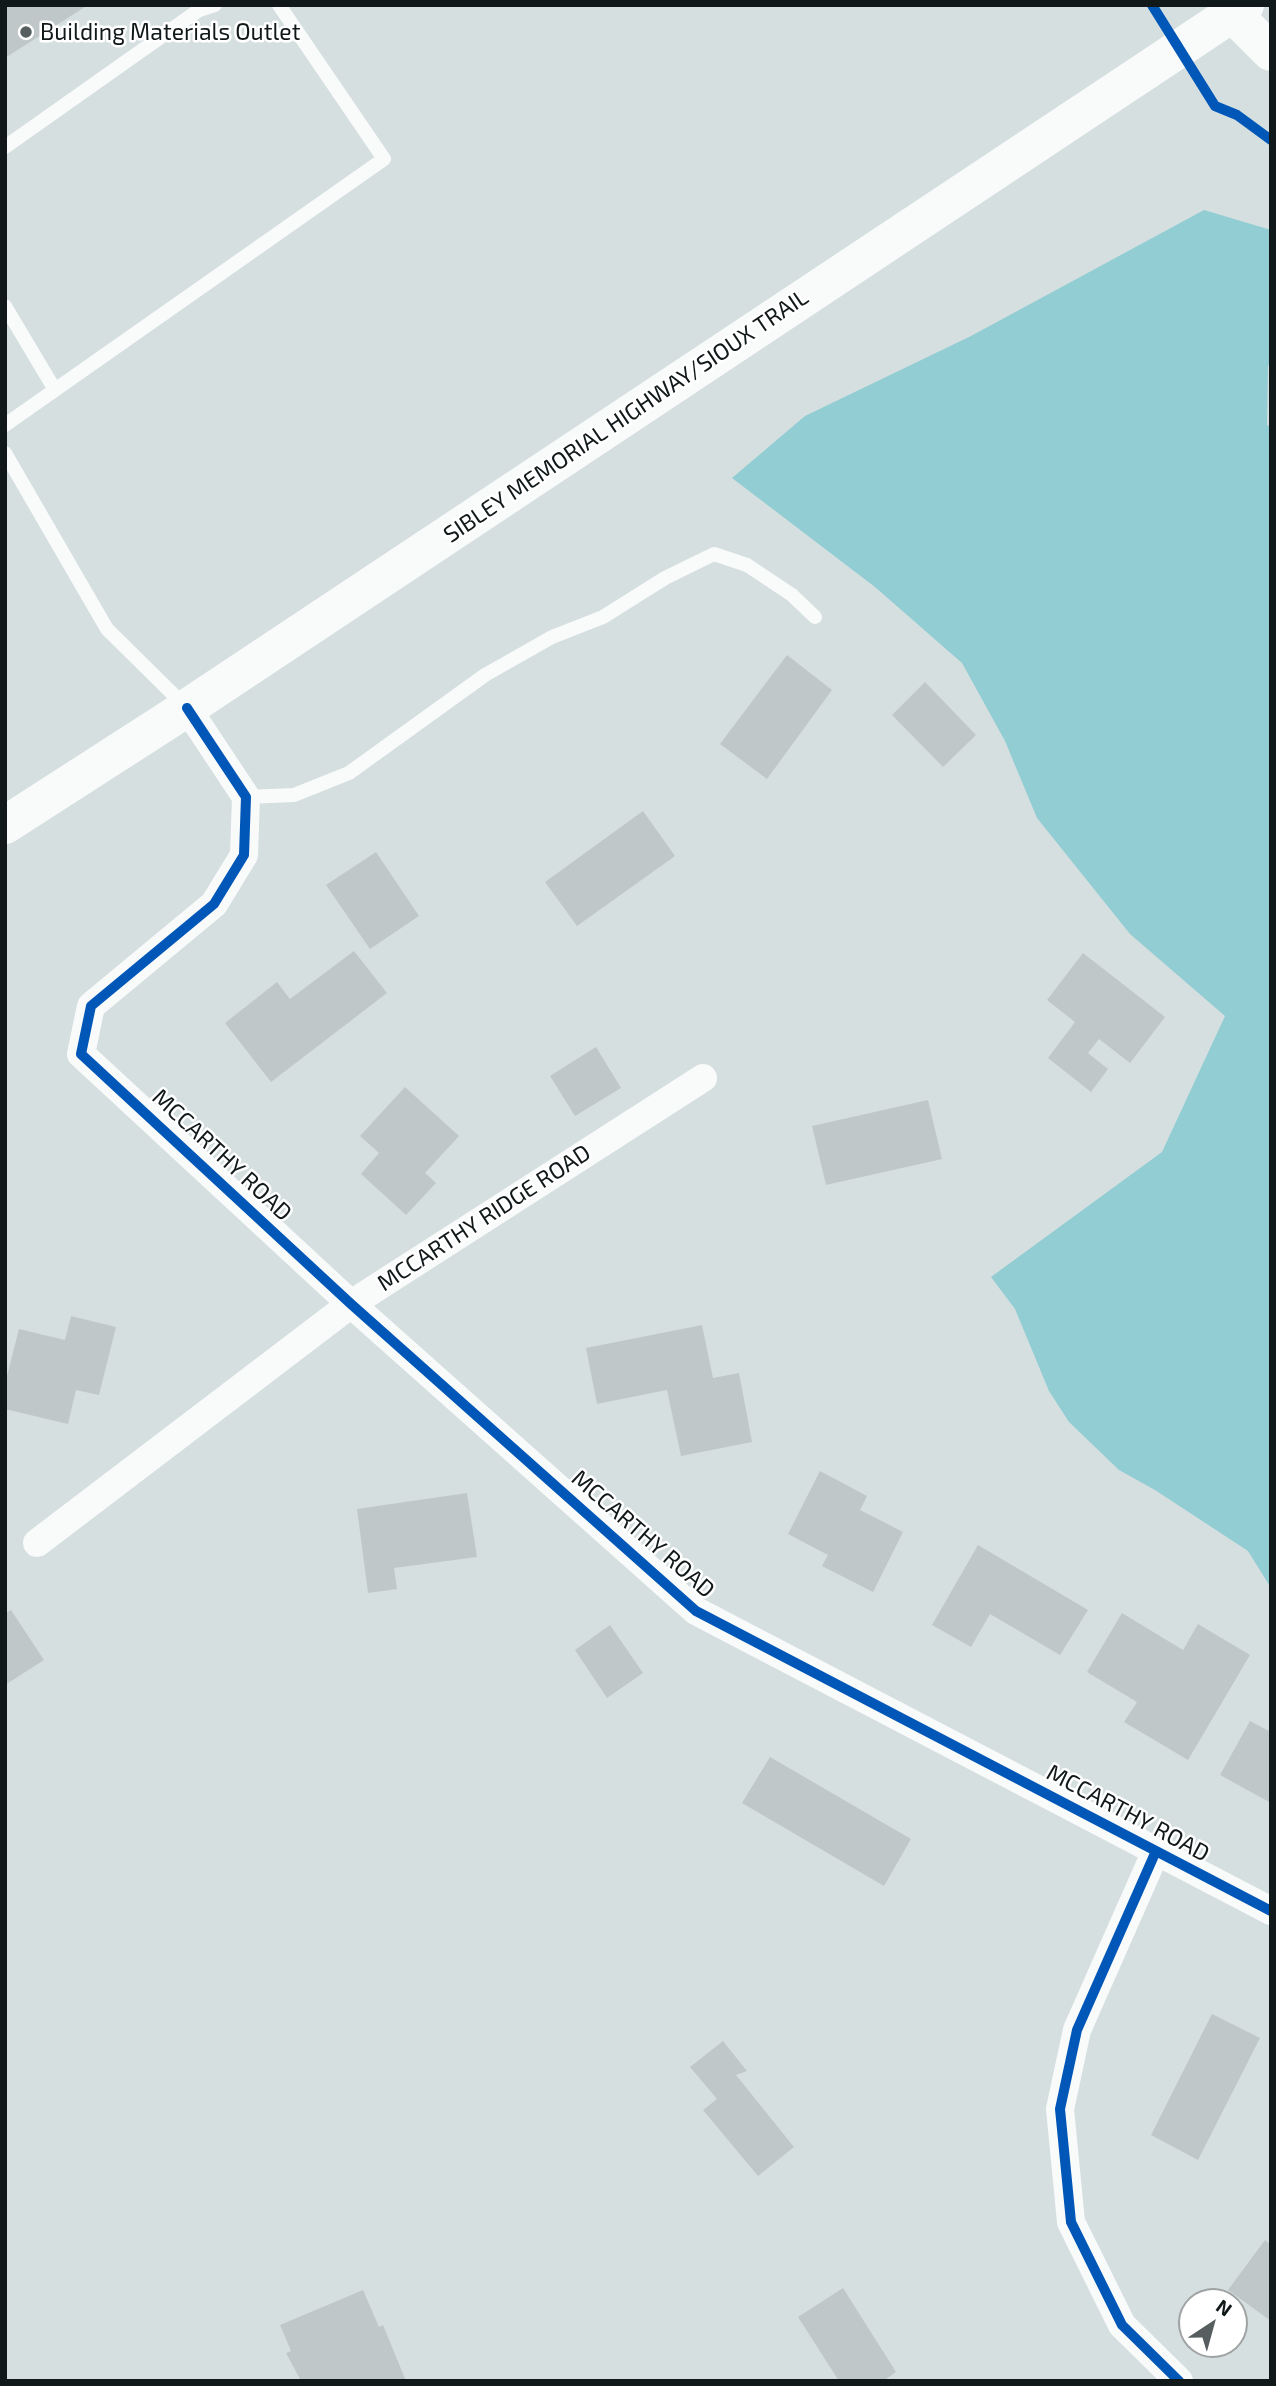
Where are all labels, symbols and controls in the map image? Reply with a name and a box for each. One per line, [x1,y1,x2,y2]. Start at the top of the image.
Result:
place label: Building Materials Outlet [40,18,300,46]
marker: Building Materials Outlet [18,24,34,40]
street label: SIBLEY MEMORIAL HIGHWAY/SIOUX TRAIL [439,283,813,549]
street label: MCCARTHY ROAD [147,1083,297,1227]
street label: MCCARTHY RIDGE ROAD [372,1139,596,1297]
street label: MCCARTHY ROAD [566,1464,720,1604]
street label: MCCARTHY ROAD [1042,1758,1214,1868]
north arrow [1178,2288,1248,2358]
text: N [1212,2294,1237,2321]

